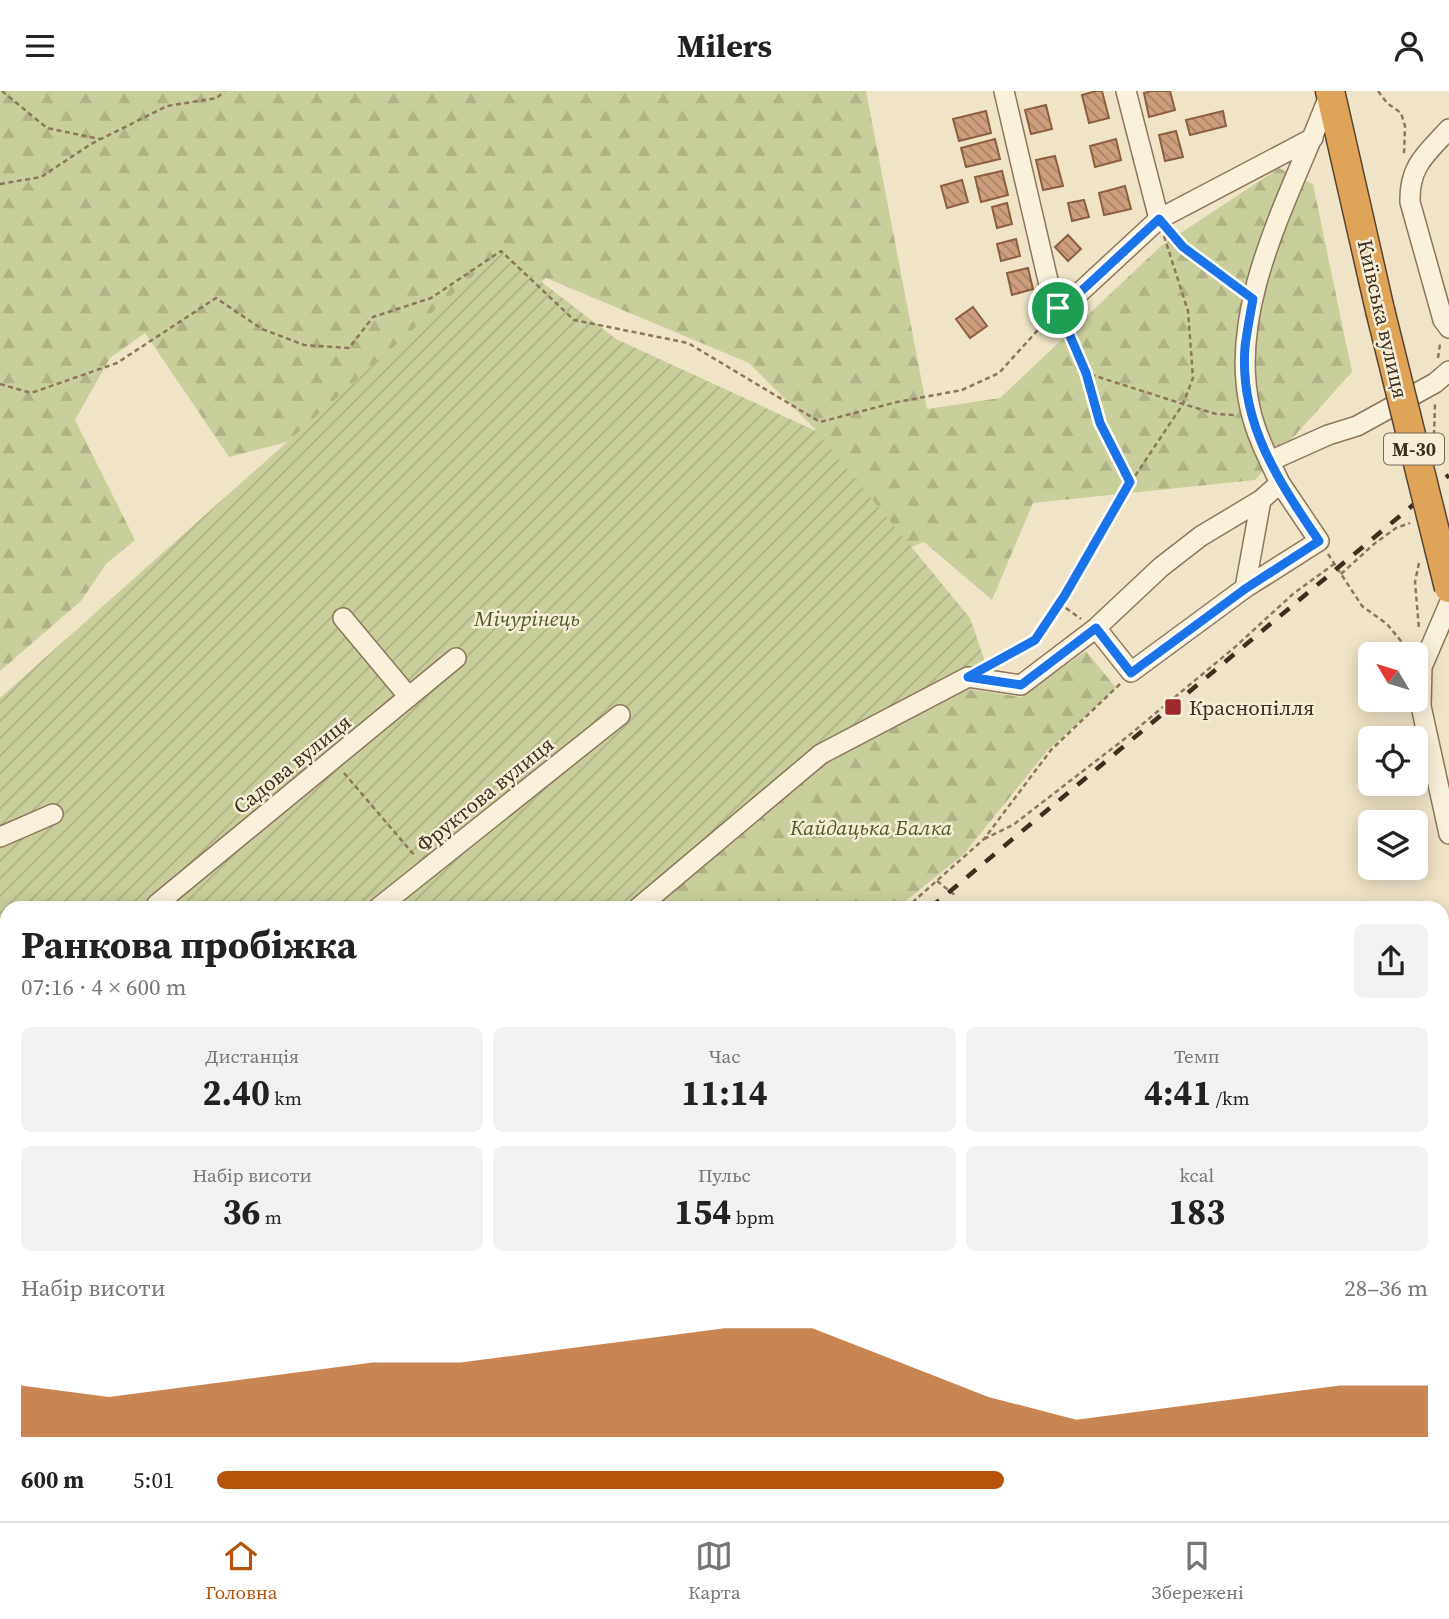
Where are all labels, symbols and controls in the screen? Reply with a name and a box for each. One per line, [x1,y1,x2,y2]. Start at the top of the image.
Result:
text: Milers [677,24,772,68]
icon: menu [21,27,59,65]
icon: person [1390,27,1428,65]
street label: Київська вулиця [1351,237,1415,401]
pin [1028,278,1088,338]
icon: arrive [1039,289,1077,327]
road number: М-30 [1384,433,1444,465]
park label: Мічурінець [473,604,580,633]
north arrow [1358,642,1428,712]
map controls [1358,642,1428,880]
place label: Краснопілля [1189,693,1314,722]
marker: Краснопілля [1163,697,1183,717]
street label: Садова вулиця [227,707,357,821]
button: locate [1358,726,1428,796]
street label: Фруктова вулиця [410,730,560,858]
button: layers [1358,810,1428,880]
park label: Кайдацька Балка [789,813,952,842]
text: Ранкова пробіжка [21,919,357,971]
button: share [1354,924,1428,998]
text: 07:16 · 4 × 600 m [21,971,187,1003]
text: Дистанція [205,1043,299,1069]
text: Час [709,1043,740,1069]
text: Темп [1174,1043,1220,1069]
text: 2.40 [202,1069,270,1117]
text: 11:14 [681,1069,768,1117]
text: 4:41 [1144,1069,1211,1117]
text: km [270,1085,302,1111]
text: /km [1211,1085,1250,1111]
text: Набір висоти [192,1162,312,1188]
text: Пульс [698,1162,751,1188]
text: kcal [1180,1162,1214,1188]
text: 36 [222,1188,260,1236]
text: 154 [674,1188,731,1236]
text: 183 [1168,1188,1225,1236]
text: m [260,1204,282,1230]
text: bpm [731,1204,775,1230]
text: Набір висоти [21,1272,166,1304]
text: 28–36 m [1344,1272,1428,1304]
text: 600 m [21,1464,84,1496]
text: 5:01 [133,1464,174,1496]
tab: Головна [205,1537,277,1605]
tab: Карта [688,1537,741,1605]
tab: Збережені [1151,1537,1244,1605]

